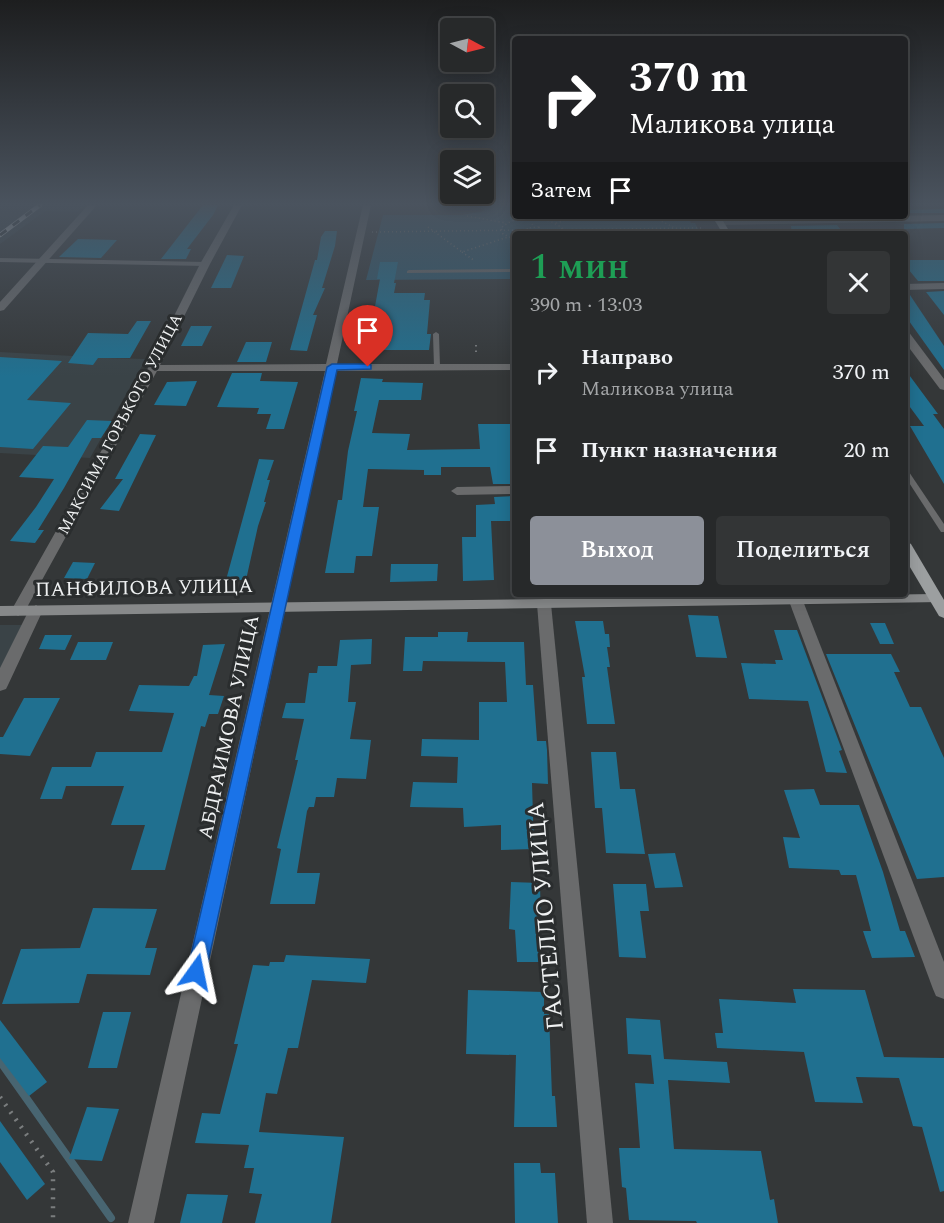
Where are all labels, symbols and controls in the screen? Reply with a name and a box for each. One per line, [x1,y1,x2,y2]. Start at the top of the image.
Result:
north arrow [440,18,494,72]
map controls [440,18,494,204]
text: 370 m [629,47,748,110]
icon: right [530,60,608,138]
button: search [440,84,494,138]
text: Маликова улица [629,104,835,146]
button: layers [440,150,494,204]
text: Затем [530,174,592,207]
icon: arrive [604,174,637,207]
text: 1 мин [530,240,629,295]
button: close [827,251,890,314]
text: 390 m · 13:03 [530,290,642,320]
pin [342,305,393,367]
street label: МАКСИМА ГОРЬКОГО УЛИЦА [51,309,189,539]
icon: arrive [351,314,384,347]
text: Направо [581,341,673,374]
icon: right [530,356,563,389]
text: 370 m [833,356,890,389]
text: Маликова улица [581,374,734,404]
icon: arrive [530,434,563,467]
text: Пункт назначения [581,434,778,467]
text: 20 m [844,434,890,467]
button: Выход [530,516,704,585]
button: Поделиться [716,516,890,585]
street label: ПАНФИЛОВА УЛИЦА [35,571,253,605]
street label: АБДРАИМОВА УЛИЦА [191,612,267,842]
street label: ГАСТЕЛЛО УЛИЦА [518,800,574,1032]
position arrow [164,940,228,1004]

